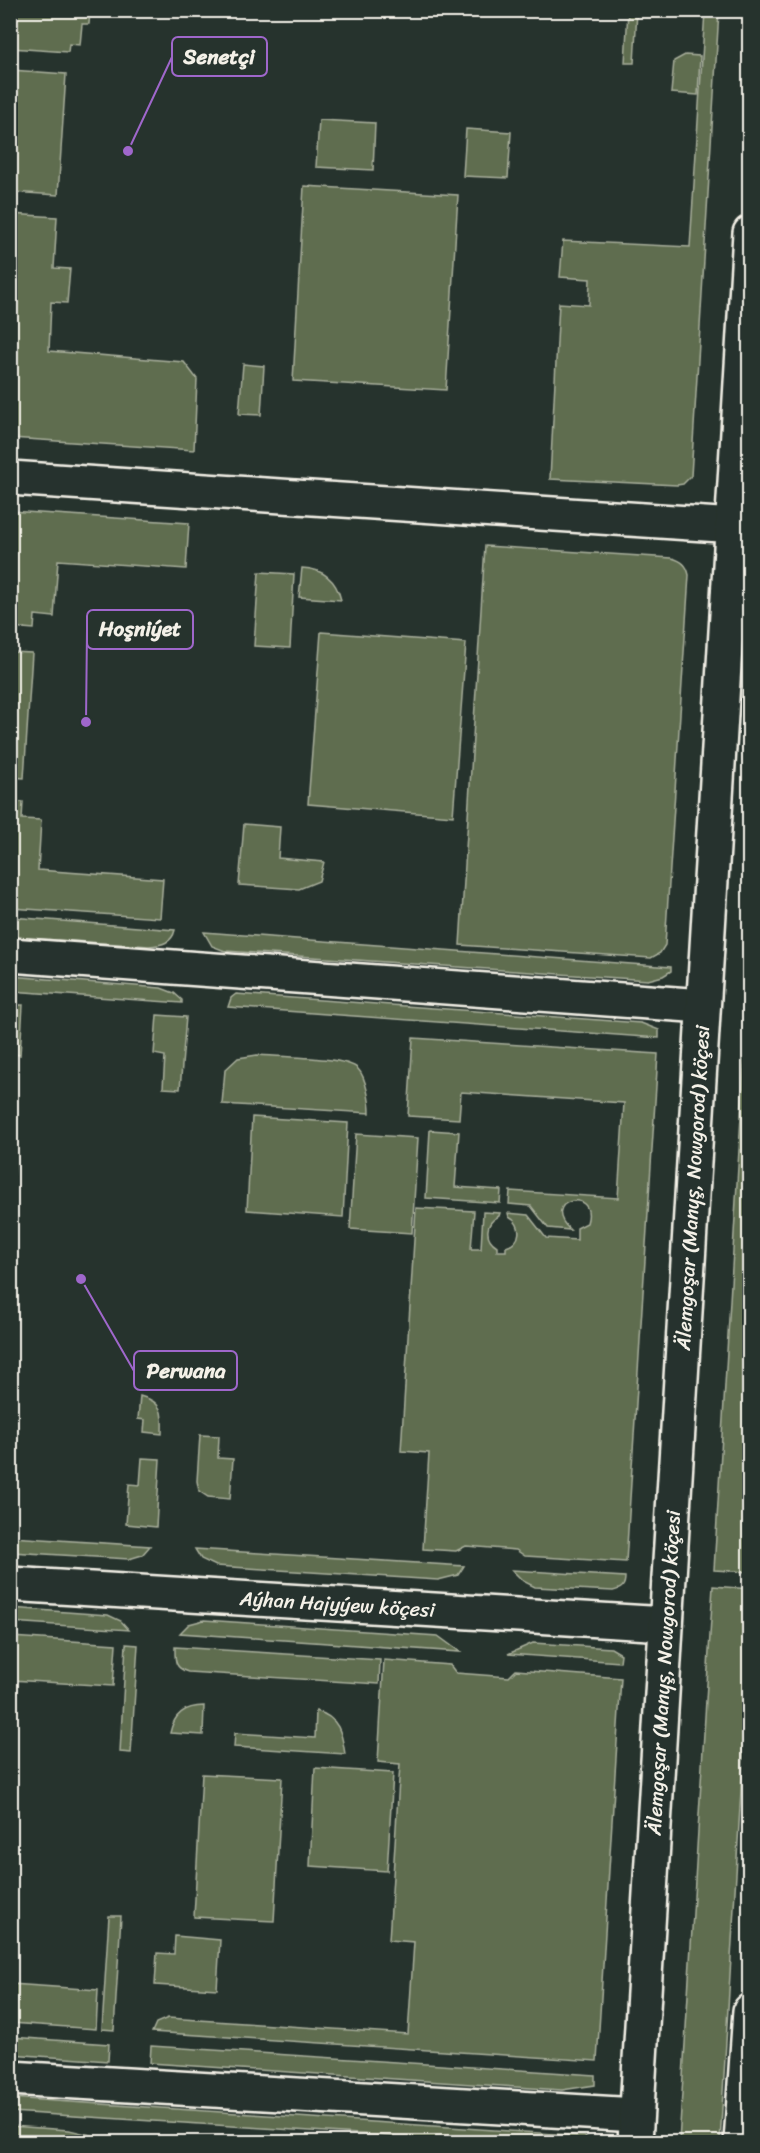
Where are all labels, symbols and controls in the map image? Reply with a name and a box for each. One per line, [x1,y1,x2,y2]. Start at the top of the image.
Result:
callout: Senetçi [172,37,267,76]
text: Senetçi [182,38,256,76]
callout: Hoşniýet [87,610,193,649]
text: Hoşniýet [98,610,182,648]
street label: Älemgoşar (Manyş, Nowgorod) köçesi [666,1023,720,1352]
callout: Perwana [134,1351,237,1390]
text: Perwana [146,1352,226,1390]
street label: Älemgoşar (Manyş, Nowgorod) köçesi [636,1508,691,1837]
street label: Aýhan Hajyýew köçesi [238,1581,437,1628]

